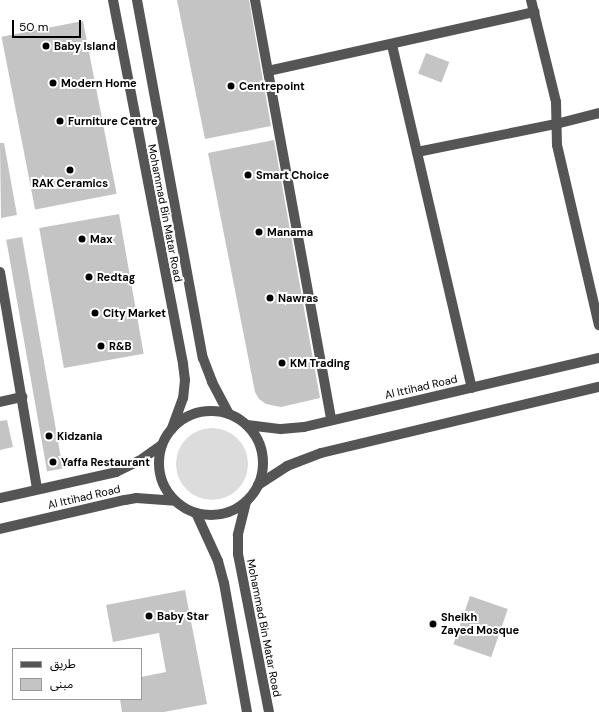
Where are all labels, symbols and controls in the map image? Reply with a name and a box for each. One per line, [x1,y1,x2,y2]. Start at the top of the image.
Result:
scale bar [14,12,83,38]
text: 50 m [19,19,48,35]
place label: Baby Island [54,39,116,53]
marker: Baby Island [41,41,51,51]
place label: Modern Home [61,76,137,90]
marker: Modern Home [48,78,58,88]
place label: Centrepoint [239,79,305,93]
marker: Centrepoint [226,81,236,91]
place label: Furniture Centre [68,114,158,128]
marker: Furniture Centre [55,116,65,126]
street label: Mohammad Bin Matar Road [145,143,185,283]
marker: RAK Ceramics [65,165,75,175]
place label: Smart Choice [256,168,329,182]
marker: Smart Choice [243,170,253,180]
place label: RAK Ceramics [32,176,108,190]
place label: Manama [267,225,313,239]
marker: Manama [254,227,264,237]
place label: Max [90,232,112,246]
marker: Max [77,234,87,244]
place label: Redtag [97,270,135,284]
marker: Redtag [84,272,94,282]
place label: Nawras [278,291,318,305]
marker: Nawras [265,293,275,303]
place label: City Market [103,306,166,320]
marker: City Market [90,308,100,318]
place label: R&B [109,339,132,353]
marker: R&B [96,341,106,351]
place label: KM Trading [290,356,350,370]
marker: KM Trading [277,358,287,368]
street label: Al Ittihad Road [383,372,459,402]
place label: Kidzania [57,429,102,443]
marker: Kidzania [44,431,54,441]
place label: Yaffa Restaurant [61,455,150,469]
marker: Yaffa Restaurant [48,457,58,467]
street label: Al Ittihad Road [46,482,122,512]
street label: Mohammad Bin Matar Road [244,558,284,698]
place label: Baby Star [157,609,209,623]
marker: Baby Star [144,611,154,621]
place label: Sheikh Zayed Mosque [441,611,519,637]
marker: Sheikh Zayed Mosque [428,619,438,629]
legend [12,648,142,700]
text: طريق [50,656,76,672]
text: مبنى [50,676,73,692]

